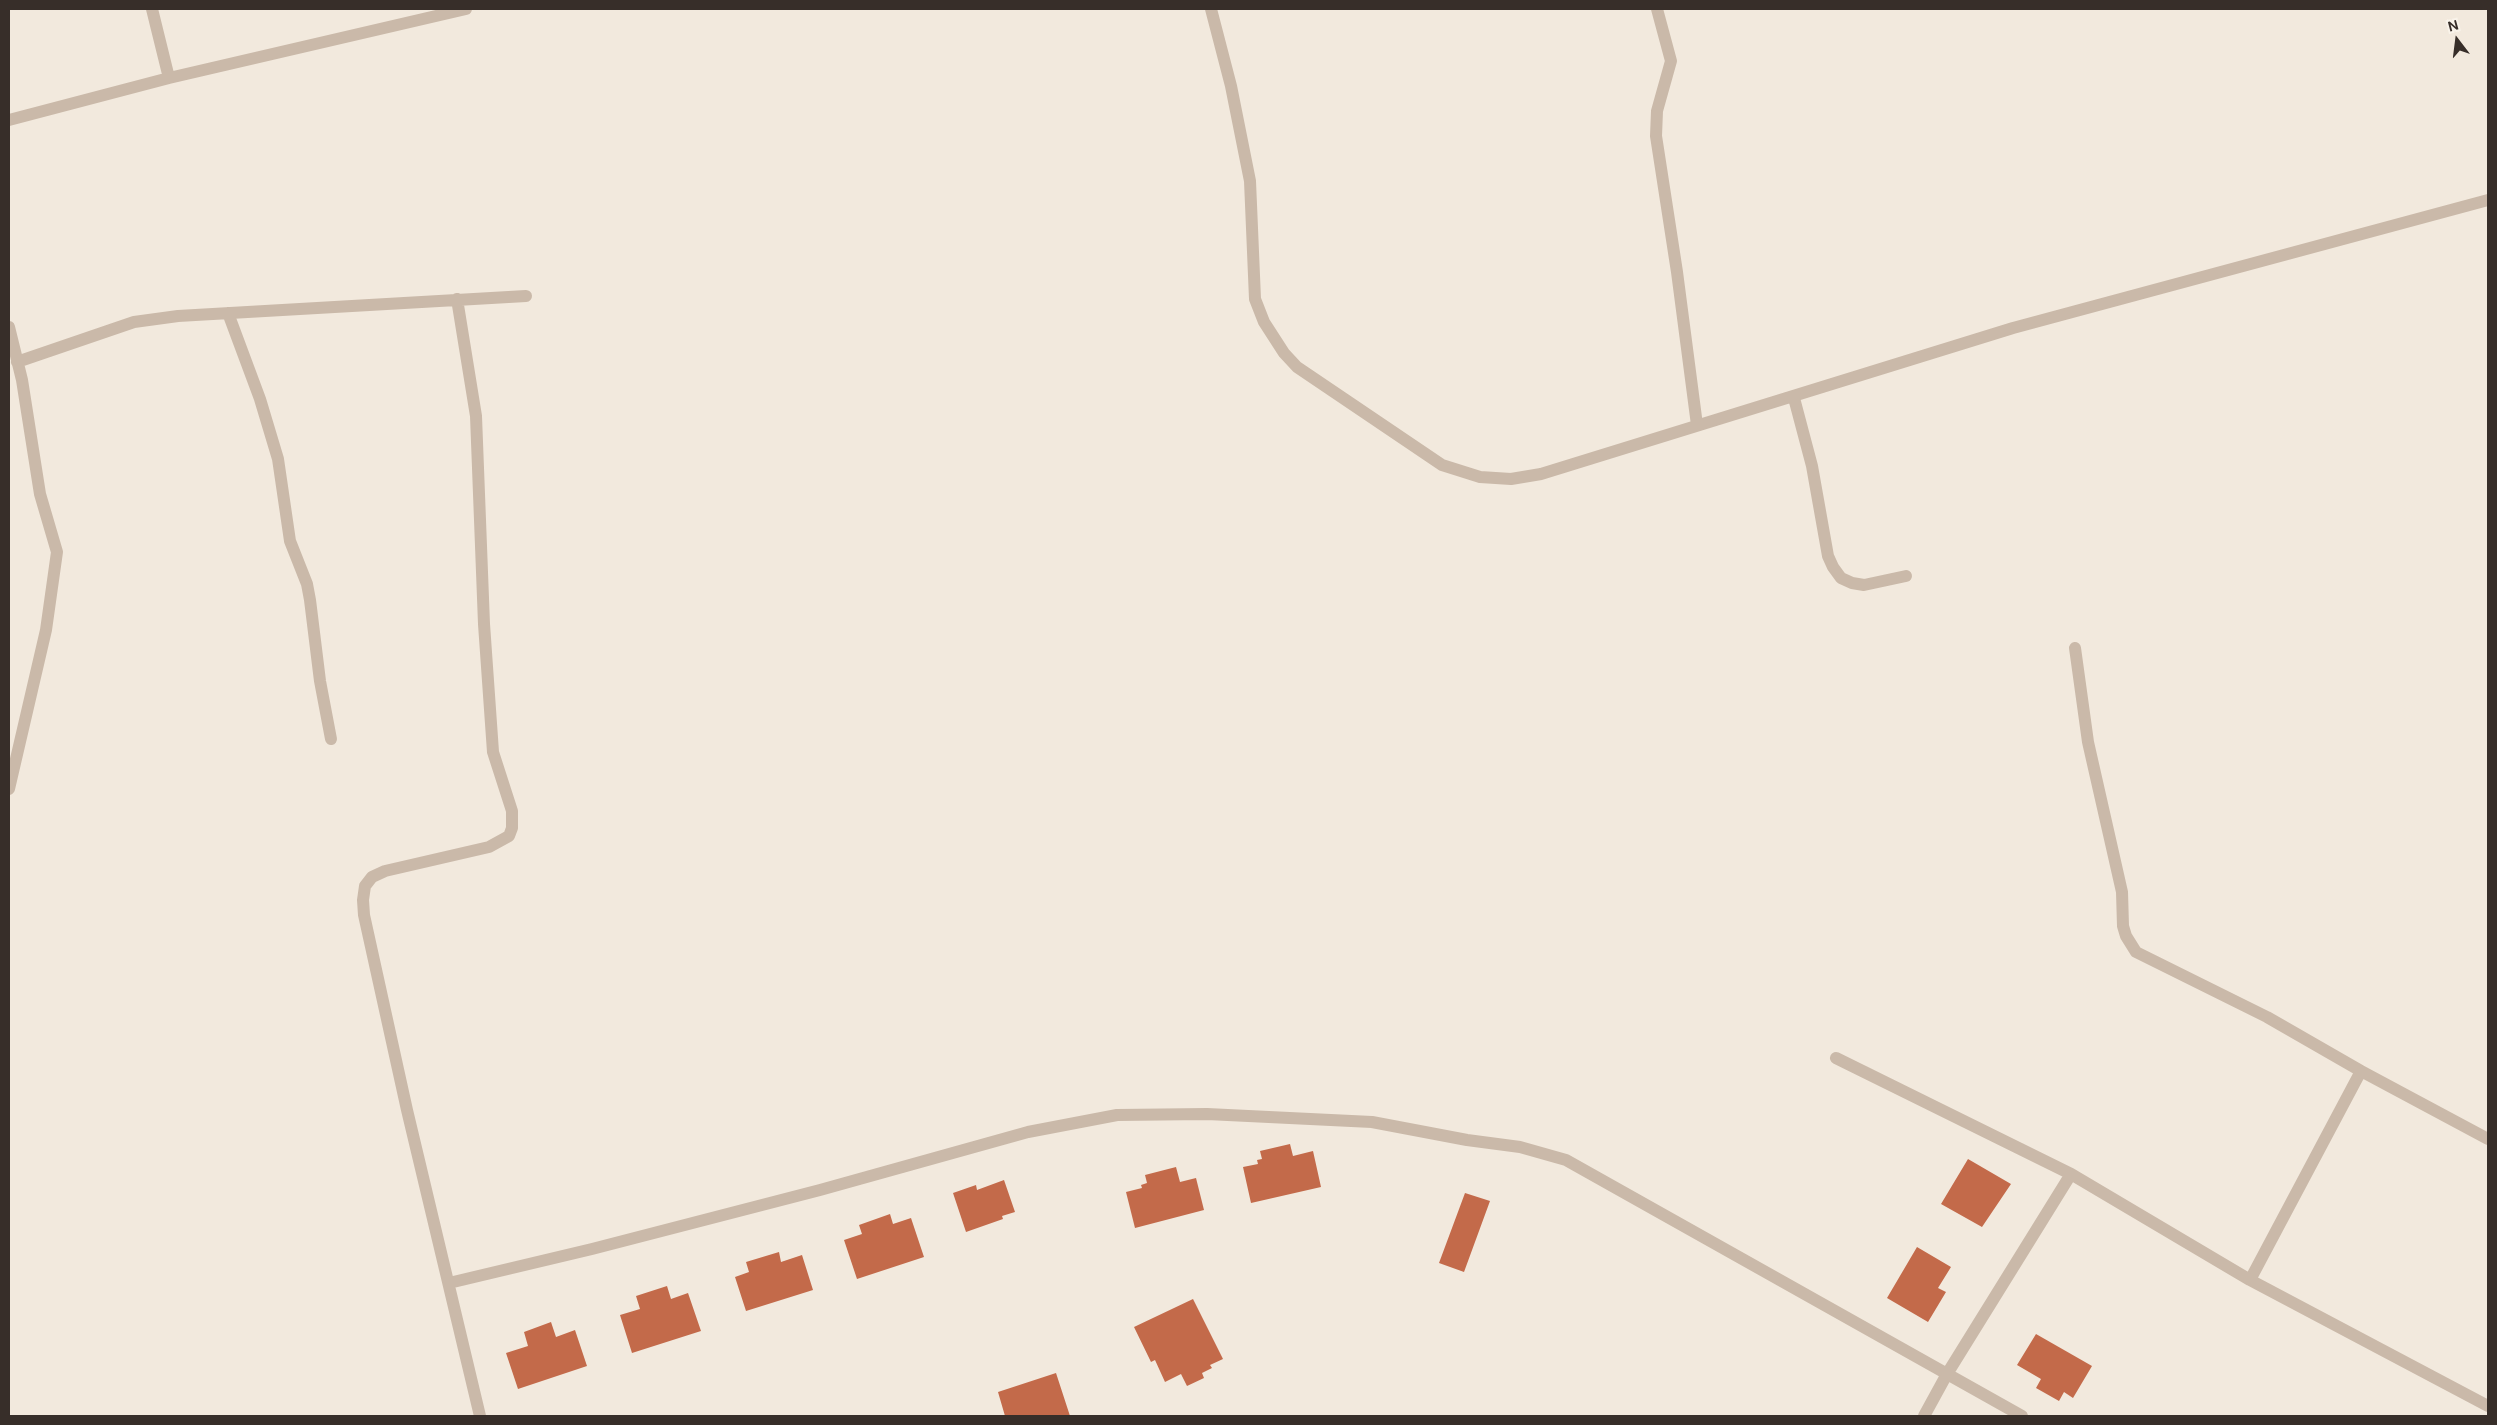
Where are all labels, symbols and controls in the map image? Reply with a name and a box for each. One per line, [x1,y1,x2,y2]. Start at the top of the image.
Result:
north arrow [2432,15,2482,65]
text: N [2446,15,2460,36]

